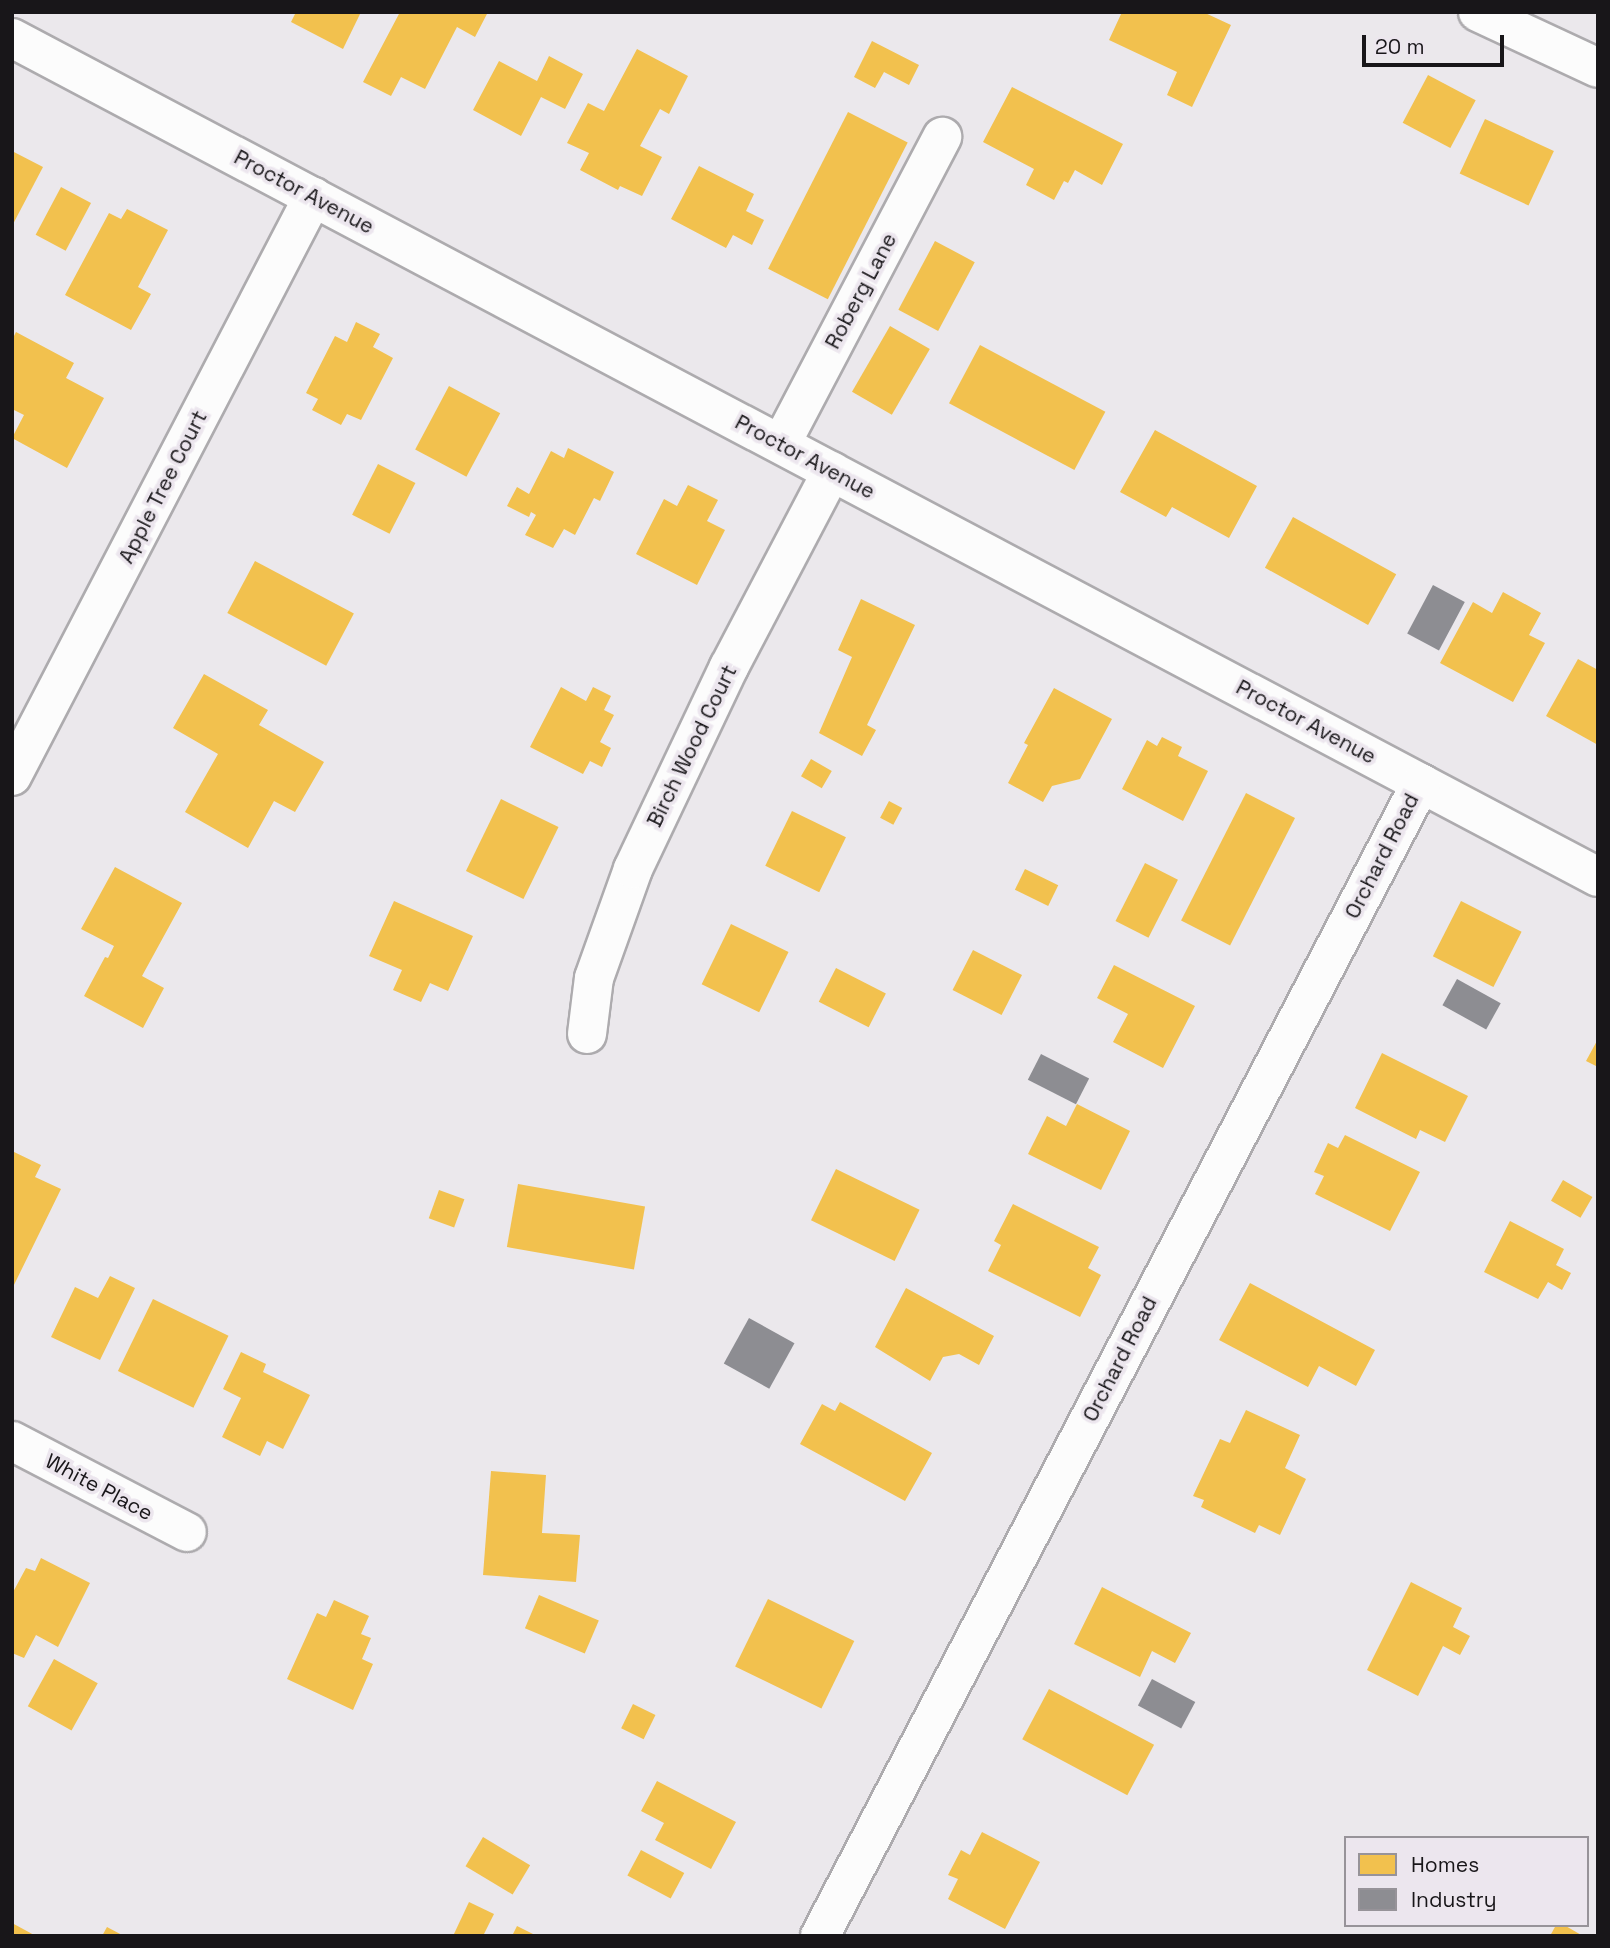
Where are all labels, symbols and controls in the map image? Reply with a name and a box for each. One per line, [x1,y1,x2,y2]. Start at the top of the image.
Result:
scale bar [1365,21,1507,65]
text: 20 m [1375,33,1425,60]
street label: Proctor Avenue [230,144,378,240]
street label: Roberg Lane [820,229,902,353]
street label: Apple Tree Court [113,406,213,568]
street label: Proctor Avenue [731,409,879,505]
street label: Birch Wood Court [642,661,742,831]
street label: Proctor Avenue [1232,674,1380,770]
street label: Orchard Road [1340,789,1424,923]
street label: Orchard Road [1078,1292,1162,1426]
street label: White Place [41,1448,157,1526]
legend [1344,1836,1589,1927]
text: Homes [1411,1851,1479,1878]
text: Industry [1411,1886,1497,1913]

